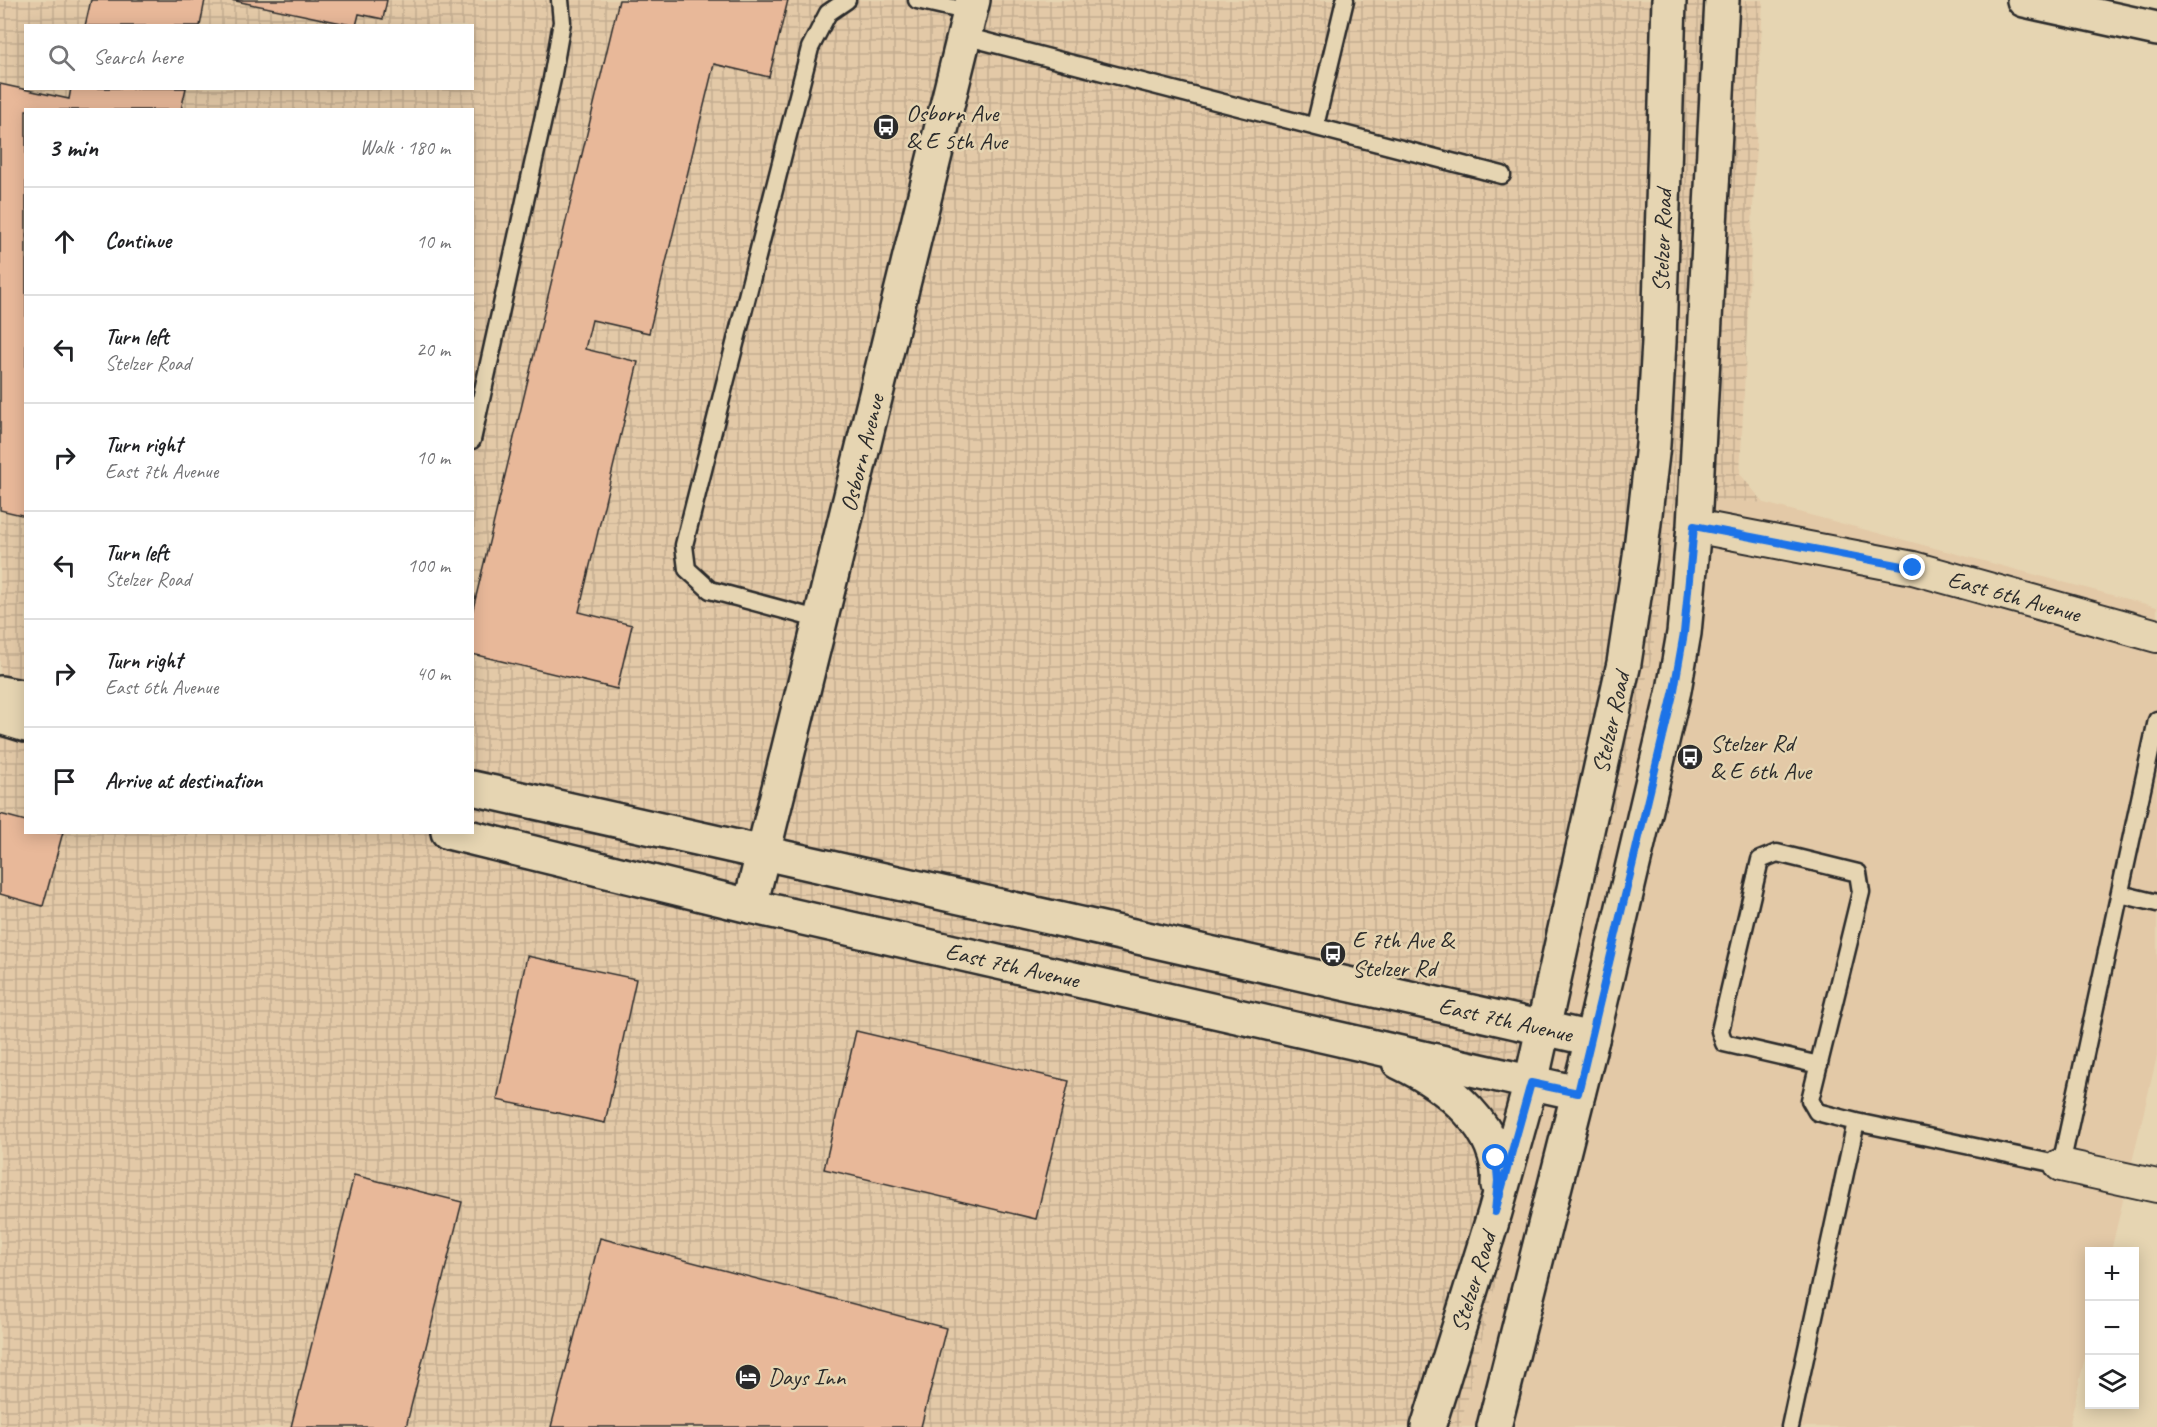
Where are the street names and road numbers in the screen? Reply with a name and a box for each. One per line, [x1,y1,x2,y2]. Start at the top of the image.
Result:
street label: Stelzer Road [1645,185,1679,292]
street label: Osborn Avenue [833,389,892,515]
street label: East 6th Avenue [1945,563,2086,629]
street label: Stelzer Road [1585,666,1637,776]
street label: East 7th Avenue [943,936,1084,995]
street label: East 7th Avenue [1436,990,1577,1050]
street label: Stelzer Road [1444,1225,1504,1335]

